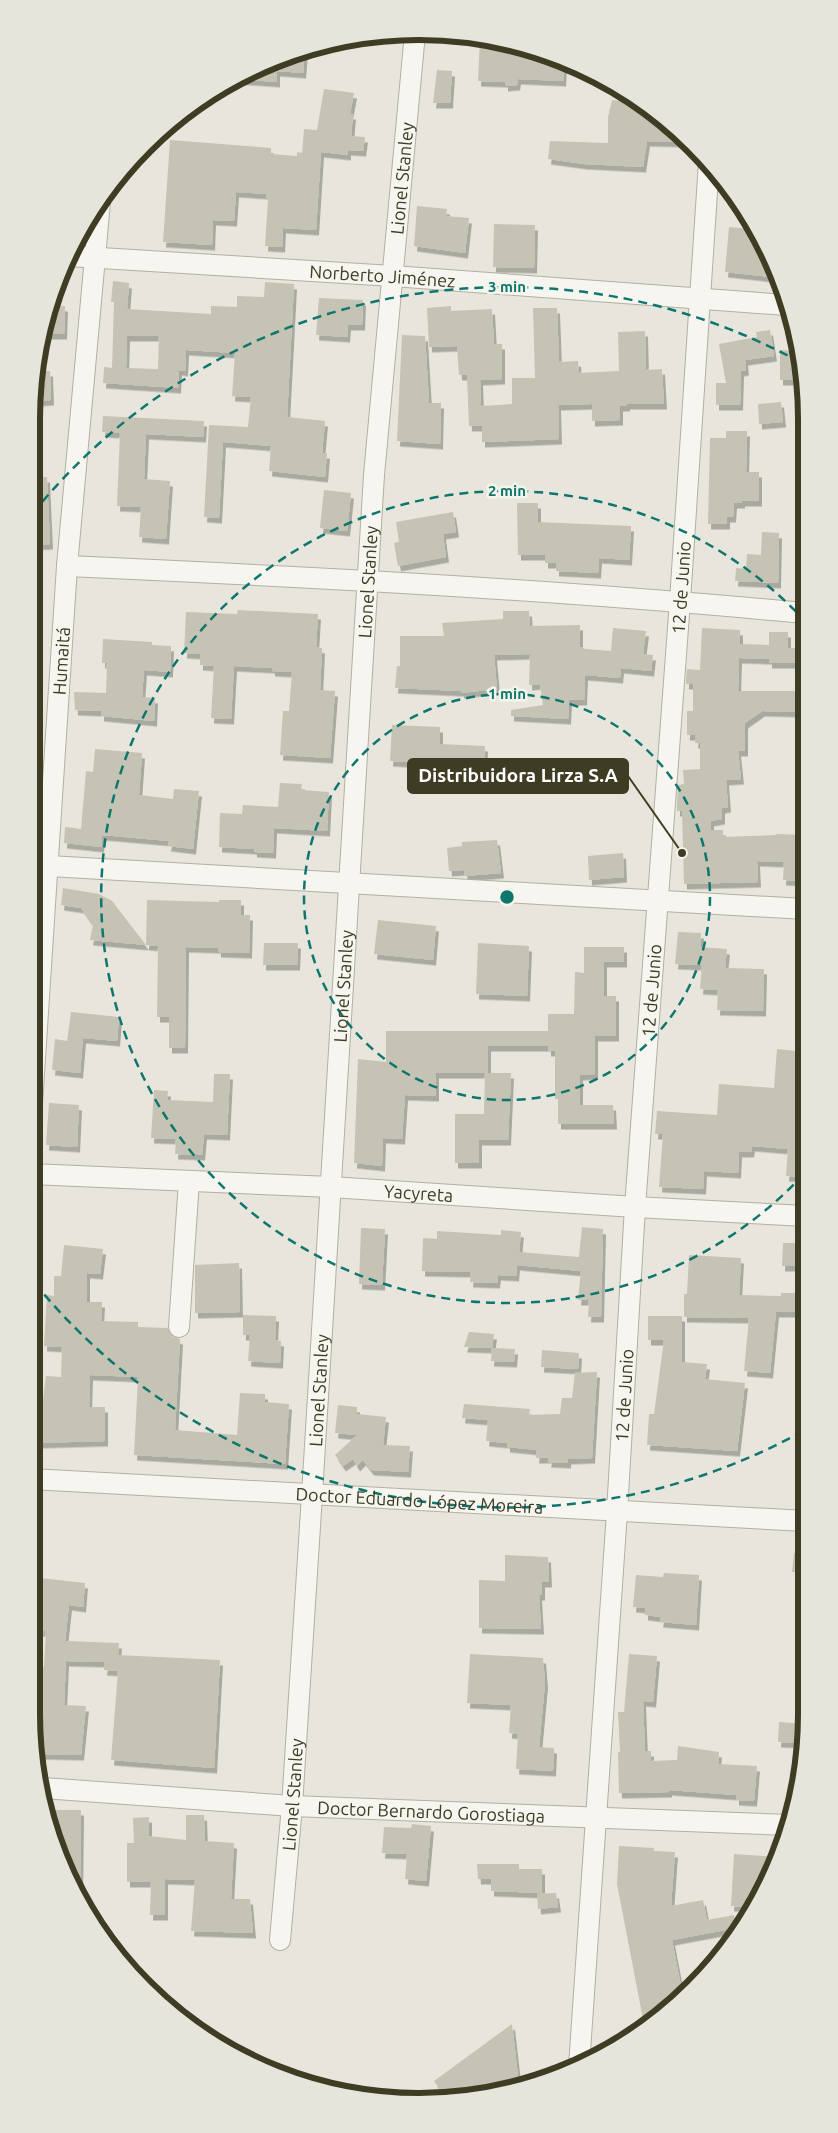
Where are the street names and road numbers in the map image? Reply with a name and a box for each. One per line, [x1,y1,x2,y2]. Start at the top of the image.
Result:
street label: Lionel Stanley [386,121,417,235]
street label: Norberto Jiménez [309,261,456,291]
street label: Lionel Stanley [354,525,381,639]
street label: 12 de Junio [668,540,694,635]
street label: Humaitá [49,626,73,696]
street label: Lionel Stanley [330,929,356,1043]
street label: 12 de Junio [638,943,665,1038]
street label: Yacyreta [383,1181,454,1205]
street label: Lionel Stanley [305,1333,332,1447]
street label: 12 de Junio [611,1348,637,1443]
street label: Doctor Eduardo López Moreira [295,1483,544,1517]
street label: Lionel Stanley [278,1737,306,1852]
street label: Doctor Bernardo Gorostiaga [317,1797,545,1826]

